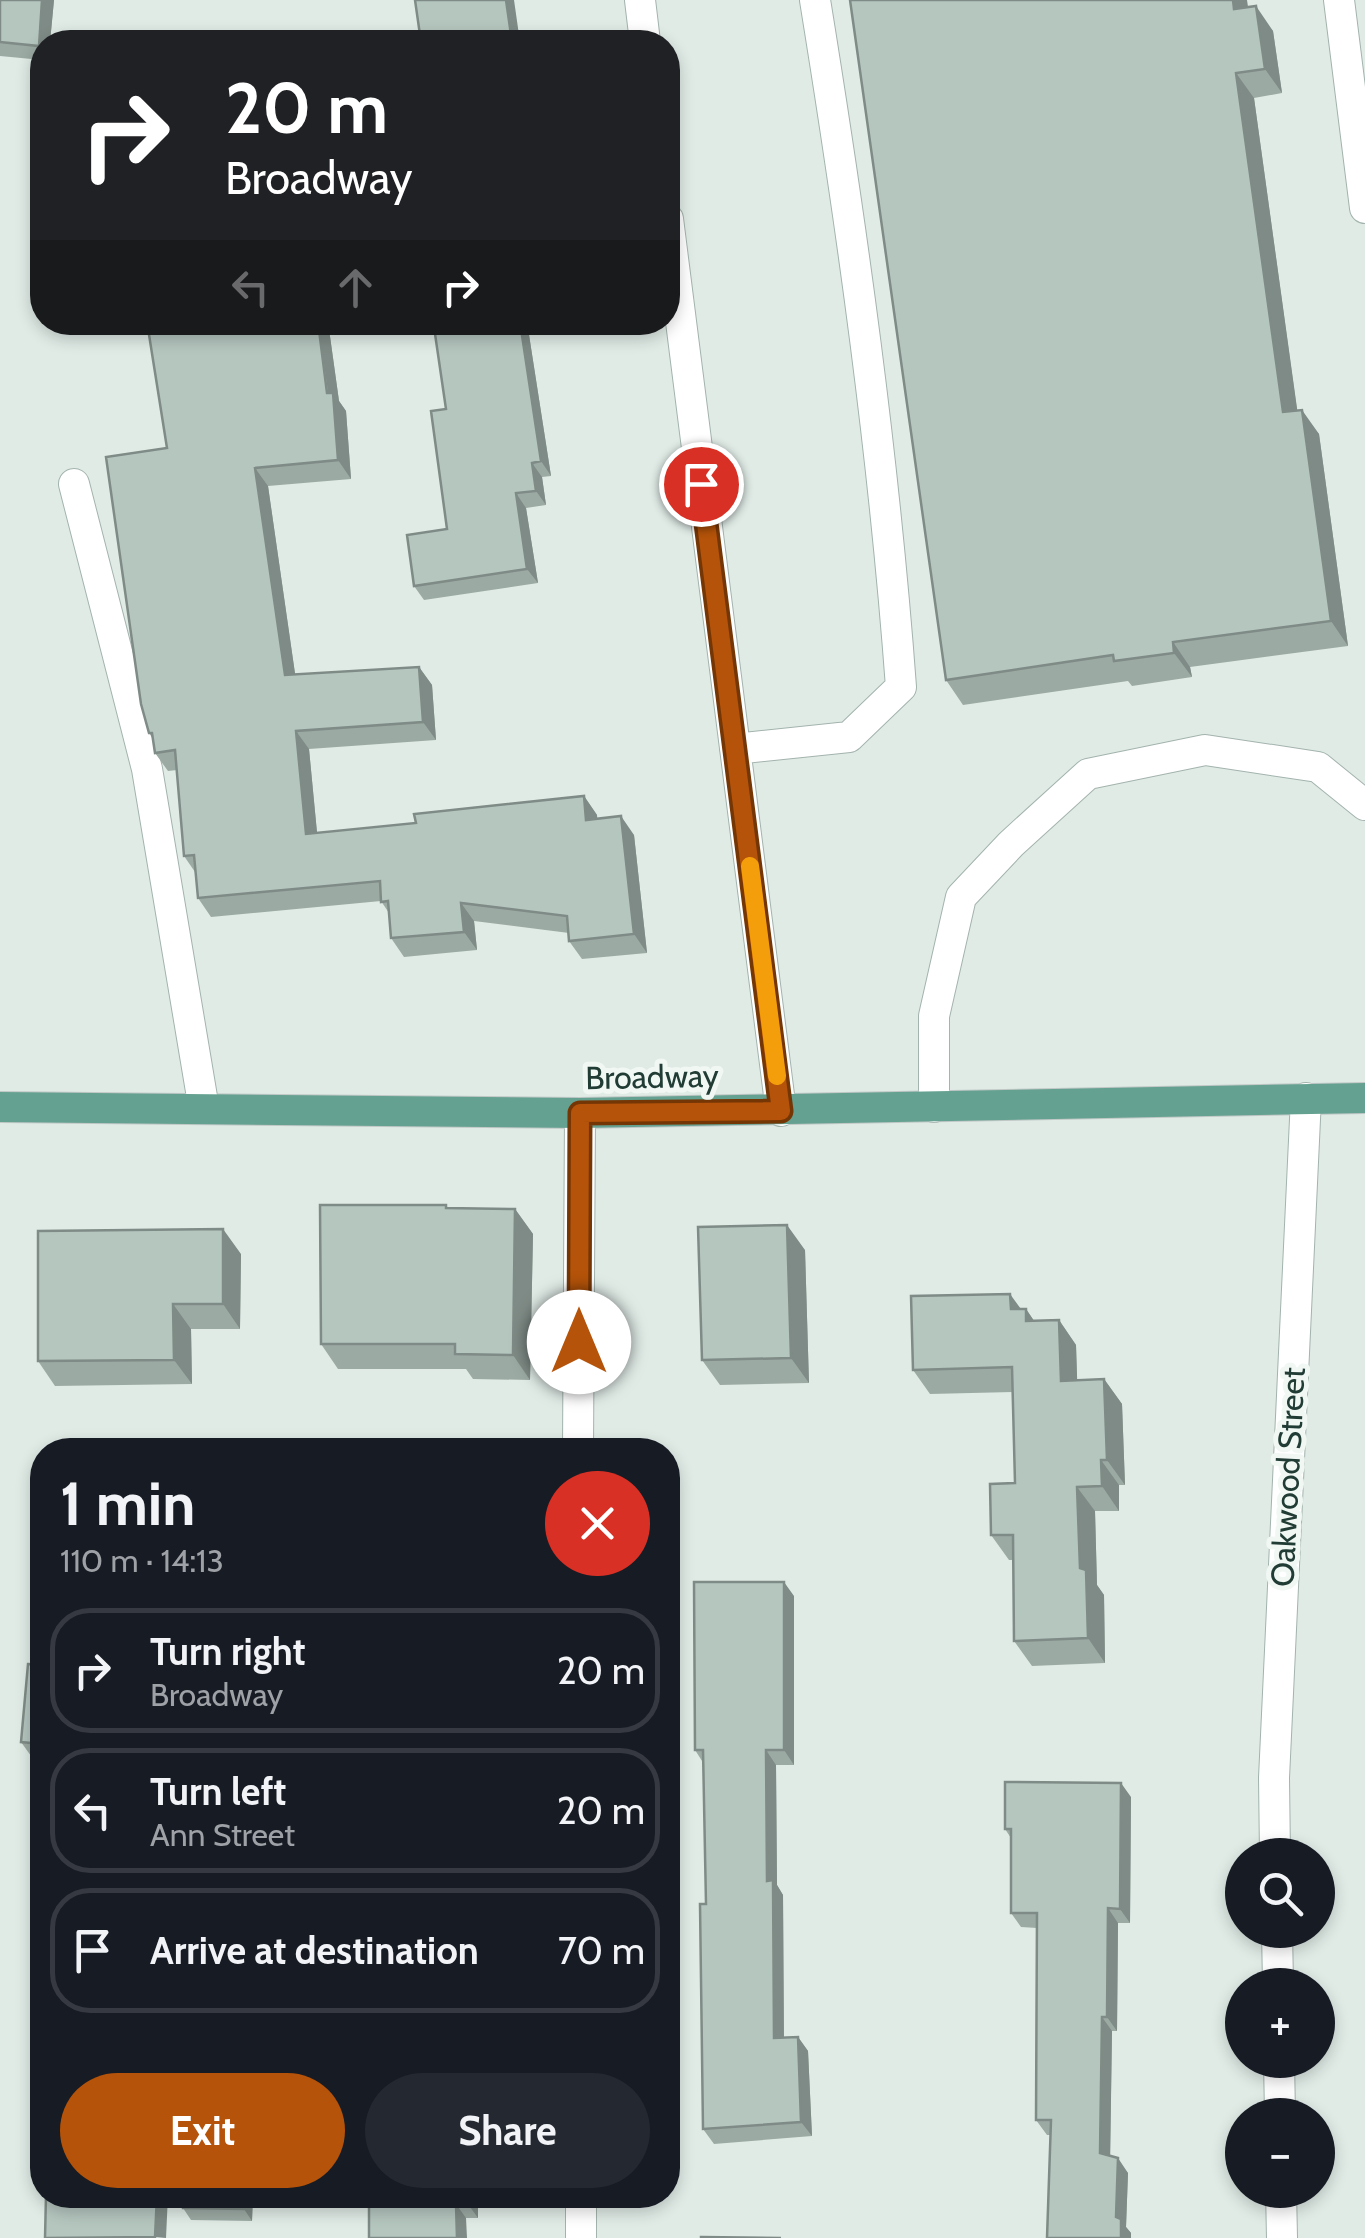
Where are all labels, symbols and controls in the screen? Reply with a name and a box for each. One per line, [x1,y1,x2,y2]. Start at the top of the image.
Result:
text: 20 m [225,65,388,151]
icon: right [60,70,190,200]
text: Broadway [225,151,412,205]
icon: left [223,260,278,315]
icon: ahead [328,260,383,315]
icon: right [433,260,488,315]
pin [659,442,744,527]
icon: arrive [674,457,729,512]
street label: Broadway [585,1056,719,1097]
position arrow [527,1290,631,1394]
street label: Oakwood Street [1262,1366,1313,1588]
text: 1 min [60,1467,195,1540]
button: close [545,1471,650,1576]
text: 110 m · 14:13 [60,1541,224,1580]
text: Turn right [150,1628,306,1675]
icon: right [65,1643,120,1698]
text: 20 m [557,1647,645,1694]
text: Broadway [150,1675,283,1714]
text: Turn left [150,1768,286,1815]
icon: left [65,1783,120,1838]
text: 20 m [557,1787,645,1834]
text: Ann Street [150,1815,295,1854]
map controls [1225,1838,1335,2208]
button: search [1225,1838,1335,1948]
icon: arrive [65,1923,120,1978]
text: Arrive at destination [150,1927,479,1974]
text: 70 m [558,1927,645,1974]
button: + [1225,1968,1335,2078]
button: Exit [60,2073,345,2188]
button: Share [365,2073,650,2188]
button: − [1225,2098,1335,2208]

